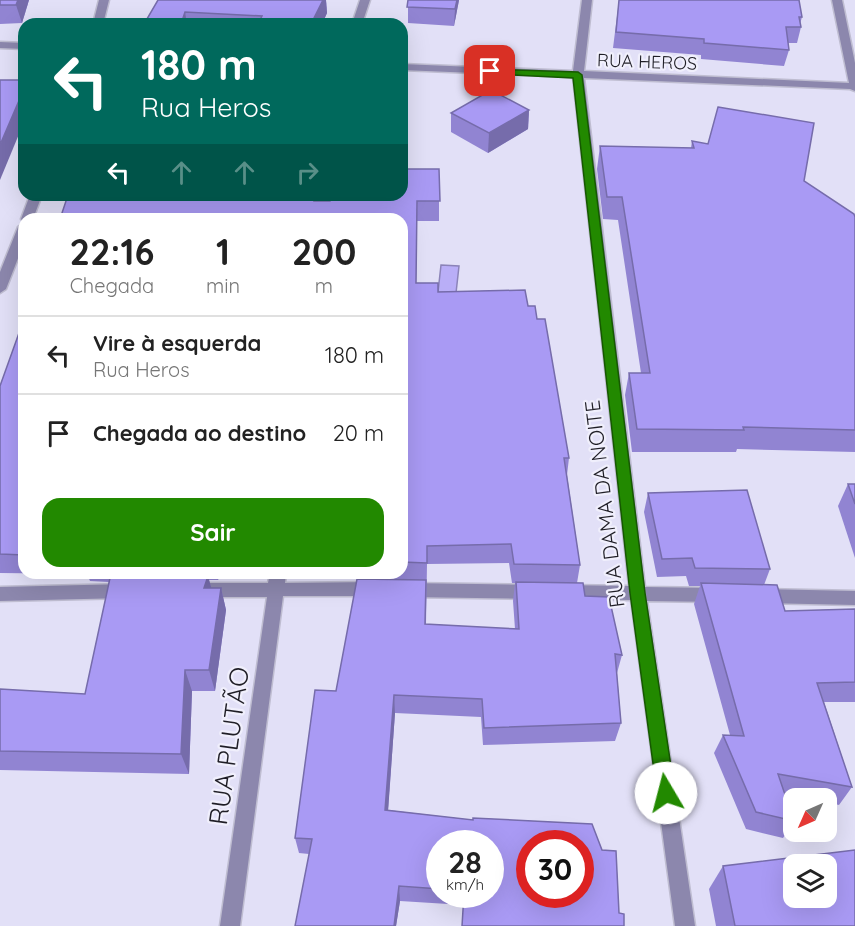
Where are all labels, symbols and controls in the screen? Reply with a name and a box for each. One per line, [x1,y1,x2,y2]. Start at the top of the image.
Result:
text: 180 m [141,38,257,91]
icon: left [42,42,120,120]
pin [464,45,515,96]
street label: RUA HEROS [597,48,697,75]
icon: arrive [473,54,506,87]
text: Rua Heros [141,90,271,124]
icon: left [102,156,135,189]
icon: ahead [165,156,198,189]
icon: ahead [228,156,261,189]
icon: right [291,156,324,189]
text: 22:16 [70,229,154,274]
text: 1 [216,229,230,274]
text: 200 [292,229,356,274]
text: Chegada [70,273,154,298]
text: min [206,273,240,298]
text: m [315,273,333,298]
text: Vire à esquerda [93,329,261,357]
icon: left [42,339,75,372]
text: 180 m [325,341,384,369]
text: Rua Heros [93,357,190,382]
street label: RUA DAMA DA NOITE [578,399,630,609]
icon: arrive [42,417,75,450]
text: Chegada ao destino [93,419,306,447]
text: 20 m [333,419,384,447]
button: Sair [42,498,384,567]
street label: RUA PLUTÃO [201,665,256,827]
position arrow [634,761,698,825]
north arrow [783,788,837,842]
map controls [783,788,837,908]
speed limit sign: 30 [516,830,594,908]
text: 28 [448,843,482,881]
button: layers [783,854,837,908]
text: km/h [446,875,484,894]

